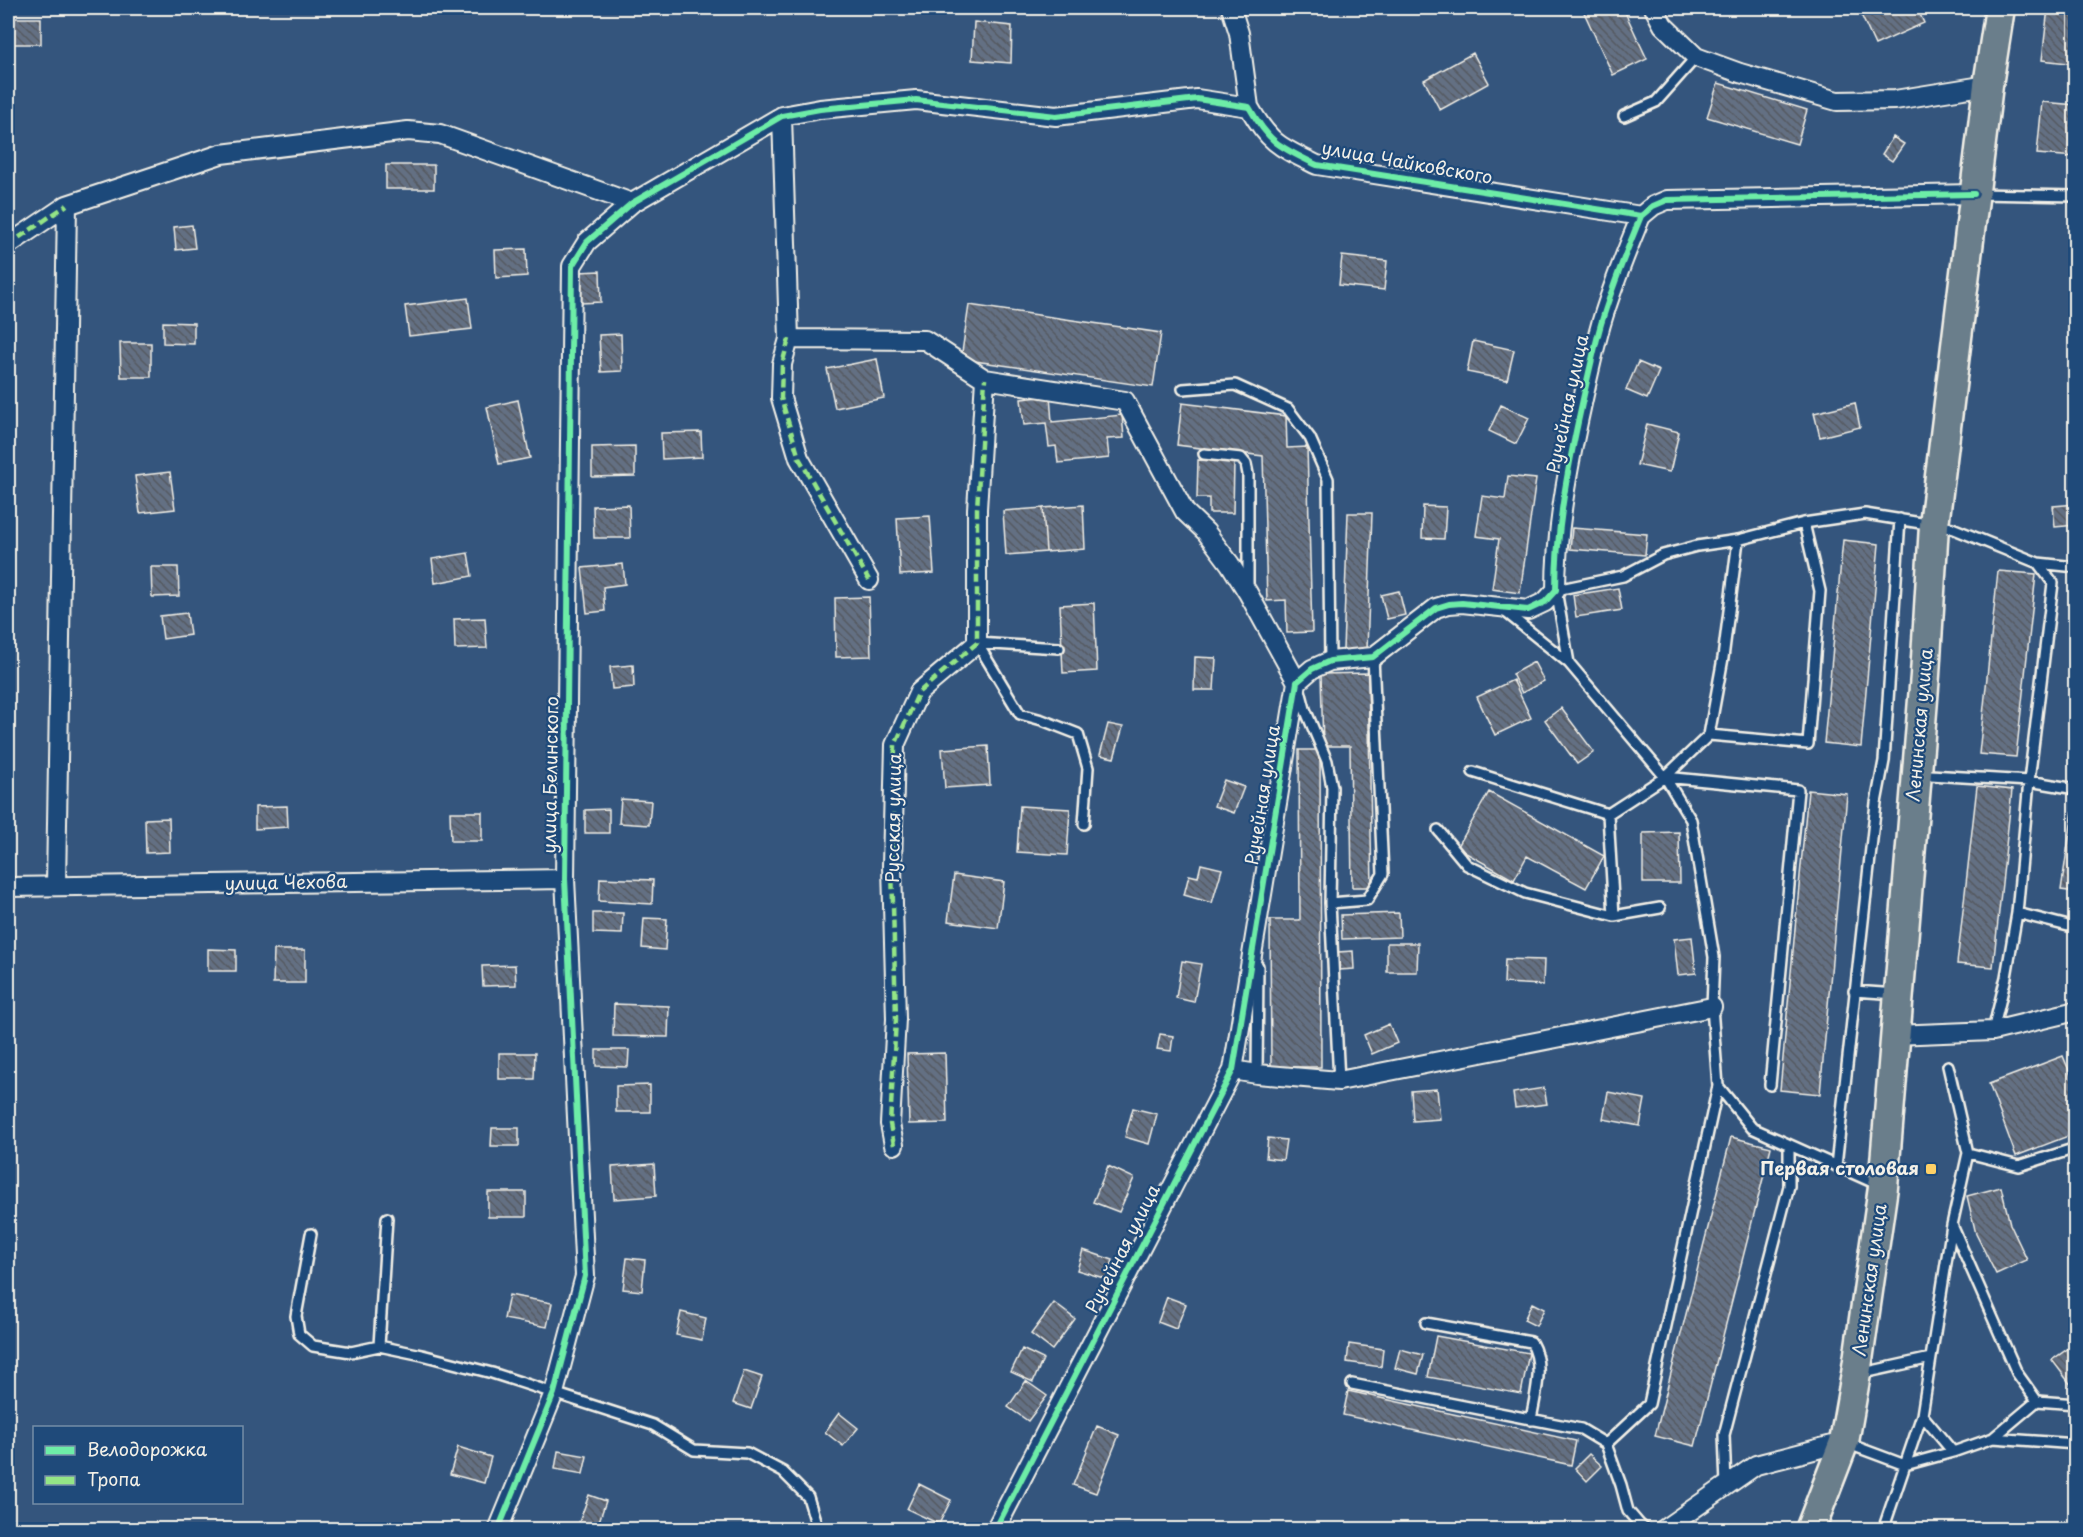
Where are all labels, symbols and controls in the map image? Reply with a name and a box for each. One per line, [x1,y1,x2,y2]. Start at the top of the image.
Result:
street label: улица Чайковского [1320,133,1495,190]
street label: Ручейная улица [1539,331,1595,476]
street label: Ленинская улица [1898,647,1939,803]
street label: улица Белинского [535,696,564,854]
street label: Ручейная улица [1237,722,1286,867]
street label: Русская улица [878,752,907,883]
street label: улица Чехова [224,867,348,896]
place label: Первая столовая [1760,1154,1919,1181]
marker: Первая столовая [1924,1162,1938,1176]
street label: Ручейная улица [1078,1179,1166,1317]
street label: Ленинская улица [1844,1201,1893,1358]
legend [33,1426,243,1504]
text: Велодорожка [87,1435,208,1462]
text: Тропа [87,1465,140,1492]

